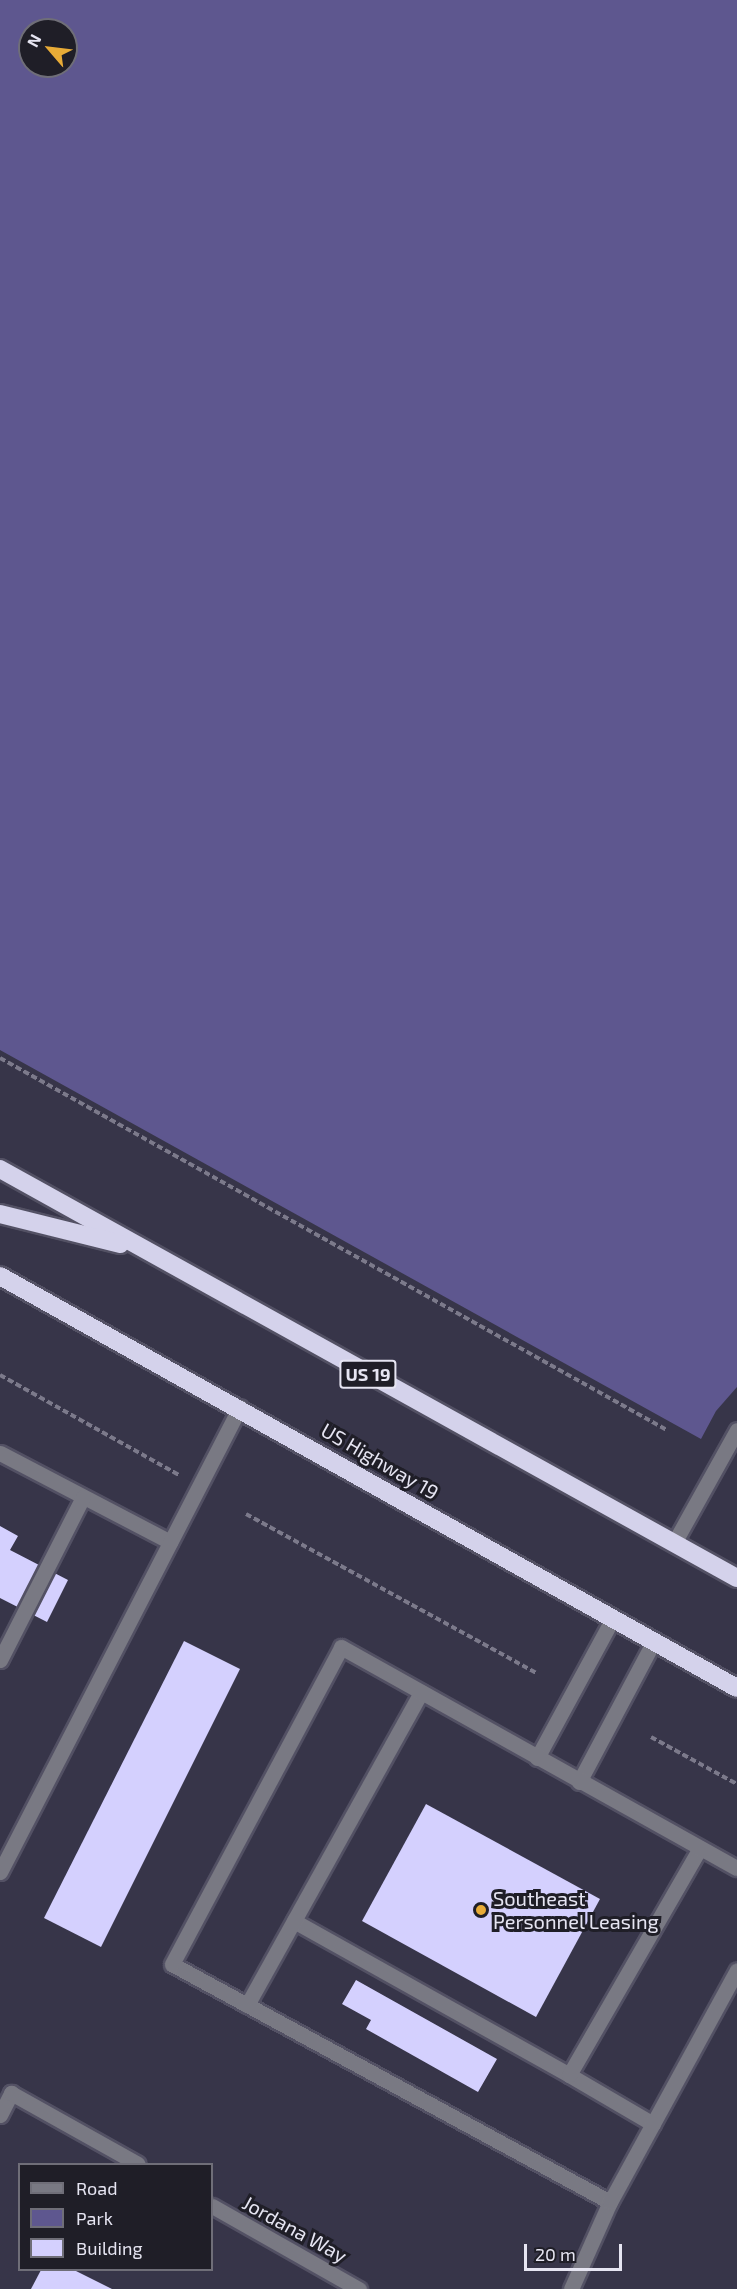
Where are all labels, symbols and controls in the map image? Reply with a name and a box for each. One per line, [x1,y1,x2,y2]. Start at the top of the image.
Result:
north arrow [18,18,78,78]
text: N [22,31,45,50]
road number: US 19 [338,1359,398,1389]
street label: US Highway 19 [317,1418,443,1504]
place label: Southeast Personnel Leasing [493,1886,659,1933]
marker: Southeast Personnel Leasing [474,1903,488,1917]
legend [18,2163,213,2271]
text: Road [76,2177,117,2199]
street label: Jordana Way [239,2190,351,2268]
text: Park [76,2207,113,2229]
scale bar [527,2232,624,2270]
text: Building [76,2237,143,2259]
text: 20 m [535,2243,576,2265]

